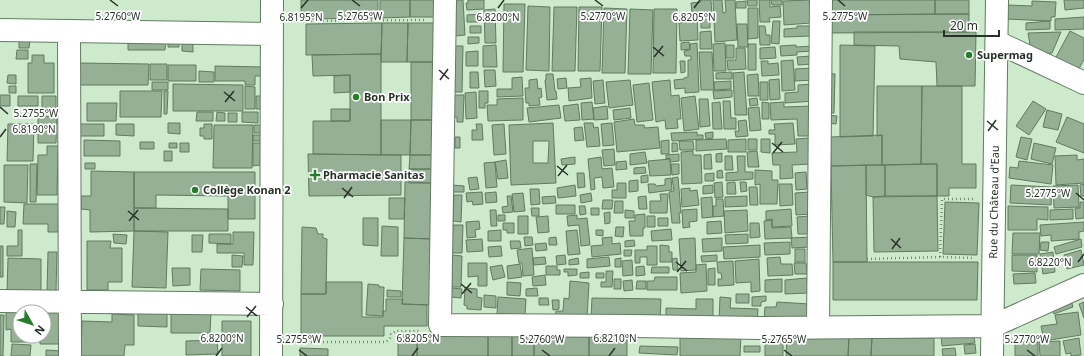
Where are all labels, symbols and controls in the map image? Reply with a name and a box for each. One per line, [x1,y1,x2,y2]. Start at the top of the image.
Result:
text: 5.2760°W [96,9,141,23]
text: 5.2765°W [338,9,383,23]
text: 5.2770°W [581,9,626,23]
text: 5.2775°W [823,9,868,23]
text: 6.8195°N [279,10,323,24]
text: 6.8200°N [476,10,520,24]
text: 6.8205°N [672,10,716,24]
scale bar [944,12,999,38]
text: 20 m [950,17,978,34]
place label: Supermag [977,47,1033,62]
marker: Supermag [964,50,974,60]
place label: Bon Prix [364,89,410,104]
marker: Bon Prix [351,92,361,102]
text: 5.2755°W [14,106,59,120]
text: 6.8190°N [12,122,56,136]
street label: Rue du Château d'Eau [985,145,1002,259]
place label: Pharmacie Sanitas [323,167,425,182]
marker: Pharmacie Sanitas [310,170,320,180]
place label: Collège Konan 2 [203,182,291,197]
marker: Collège Konan 2 [190,185,200,195]
text: 5.2775°W [1026,186,1071,200]
text: 6.8220°N [1028,255,1072,269]
north arrow [12,304,52,344]
text: N [32,322,49,339]
text: 6.8200°N [200,331,244,345]
text: 6.8205°N [396,331,440,345]
text: 6.8210°N [593,331,637,345]
text: 5.2755°W [277,332,322,346]
text: 5.2760°W [520,332,565,346]
text: 5.2765°W [762,332,807,346]
text: 5.2770°W [1005,332,1050,346]

